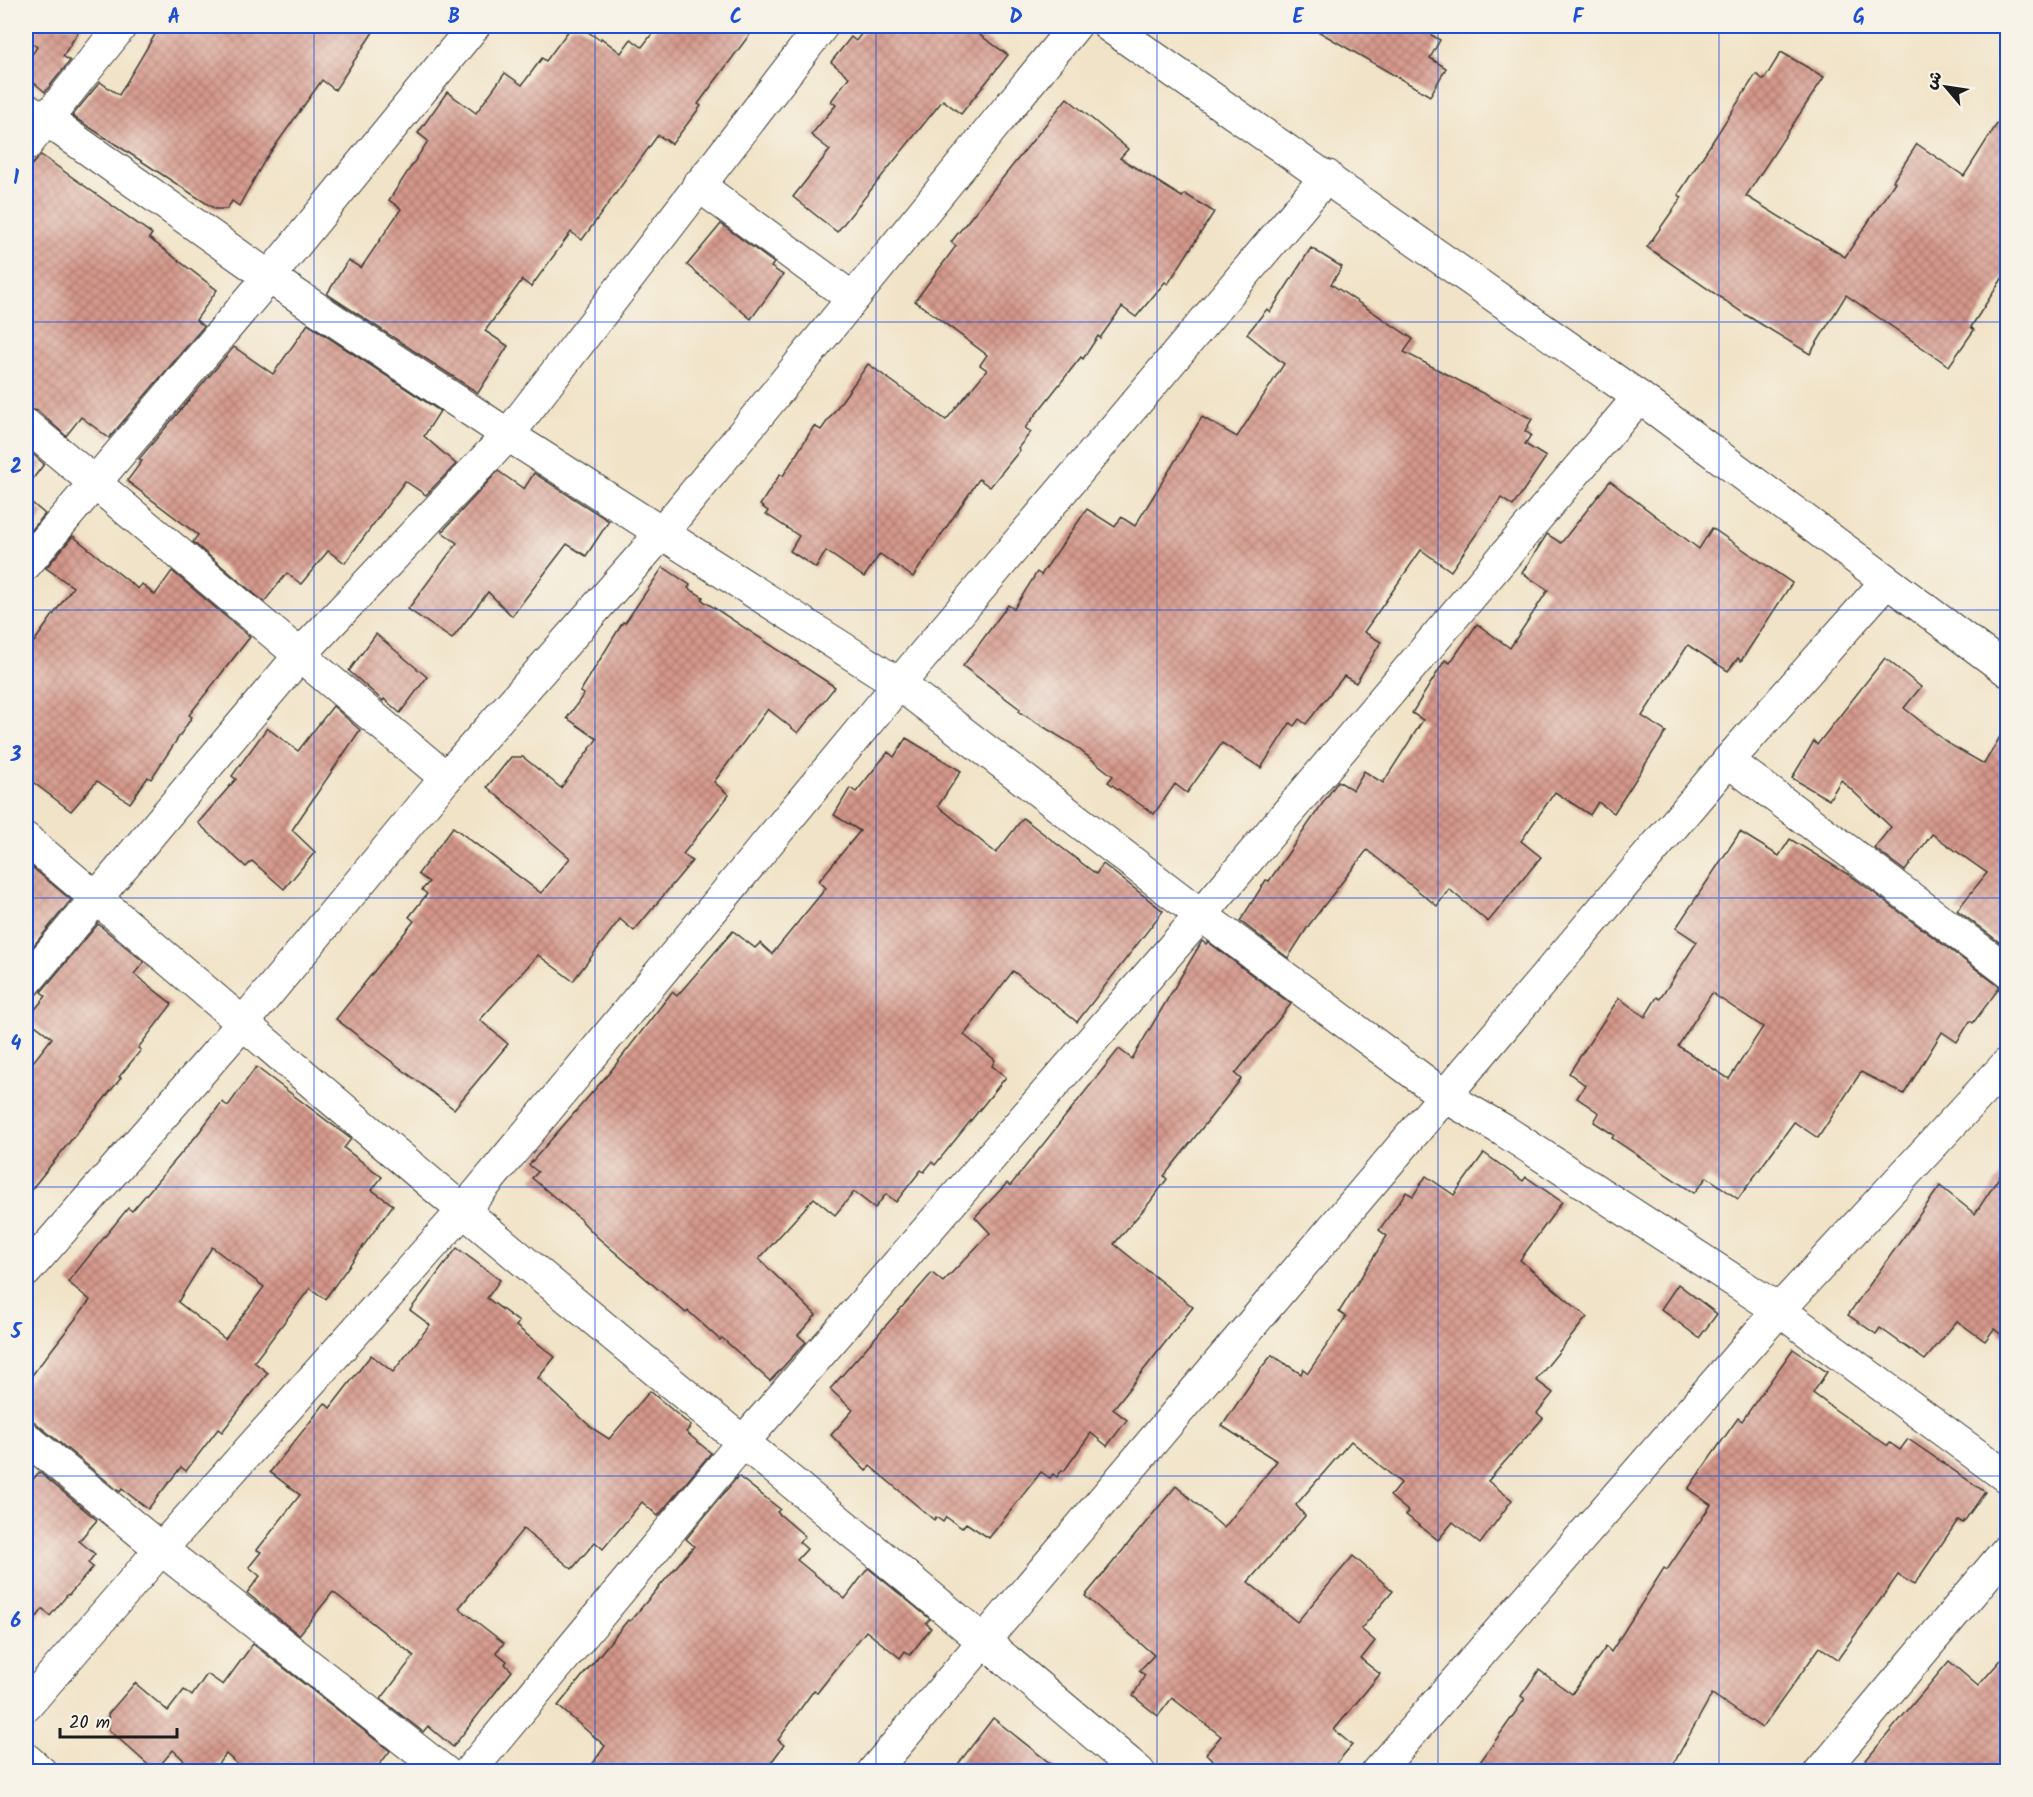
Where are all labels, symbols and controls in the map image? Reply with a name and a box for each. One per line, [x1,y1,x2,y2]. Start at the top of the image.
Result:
text: A [168,2,180,34]
text: B [448,2,460,34]
text: C [730,2,742,34]
text: D [1009,2,1023,34]
text: E [1292,2,1304,34]
text: F [1573,2,1585,34]
text: G [1853,2,1865,34]
north arrow [1916,57,1976,117]
text: ش [1919,67,1949,94]
text: 1 [13,163,19,195]
text: 2 [10,452,22,484]
text: 3 [10,740,22,772]
text: 4 [11,1029,22,1061]
text: 5 [10,1317,23,1349]
text: 6 [11,1606,22,1638]
scale bar [60,1701,177,1739]
text: 20 m [69,1709,110,1738]

